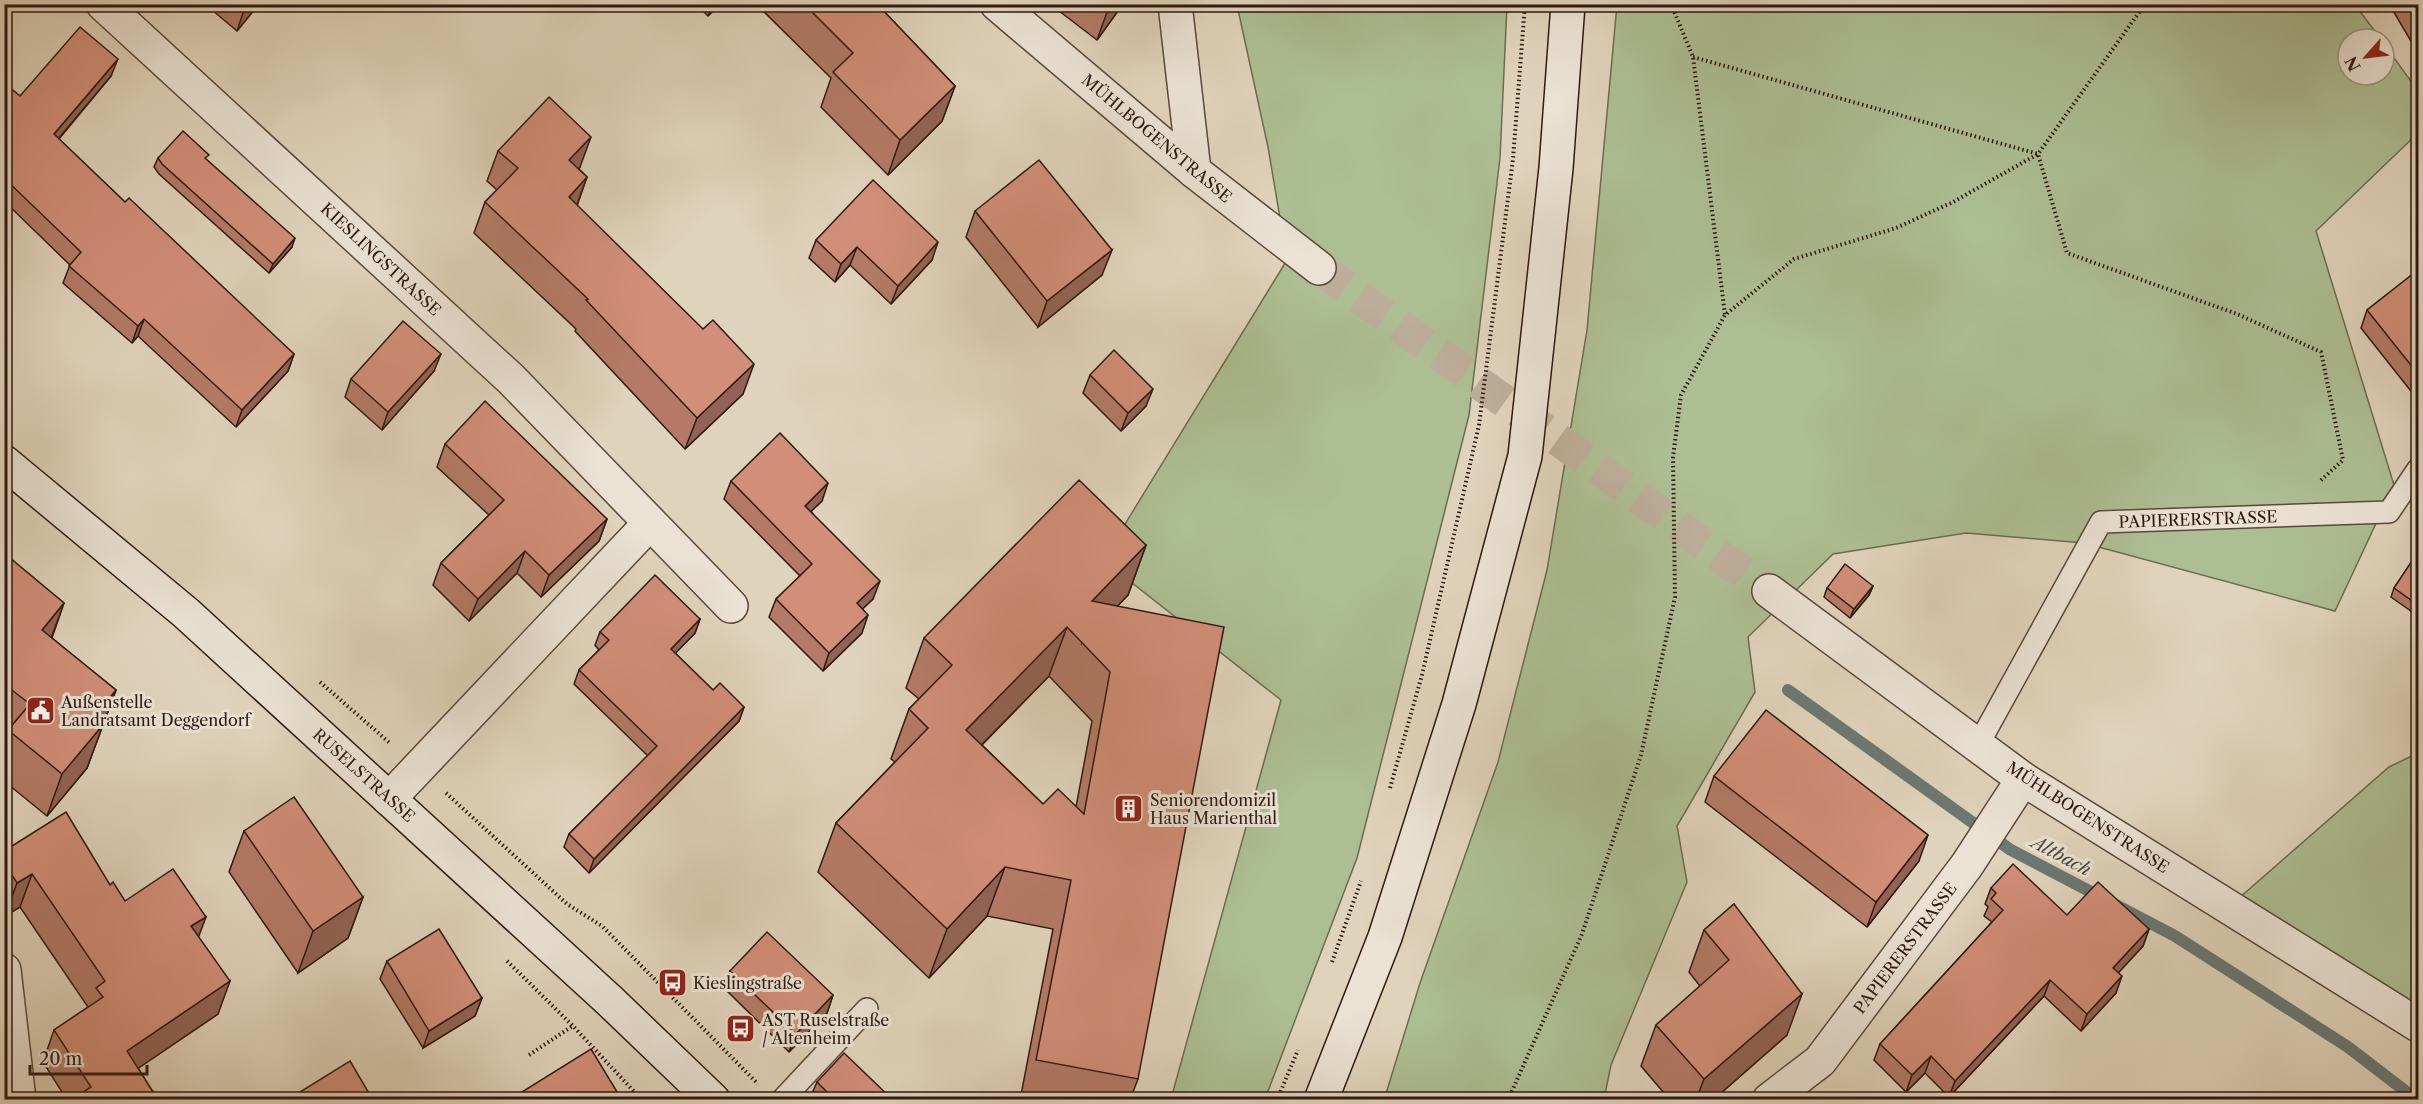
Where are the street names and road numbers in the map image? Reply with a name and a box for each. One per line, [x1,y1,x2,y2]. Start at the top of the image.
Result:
street label: MÜHLBOGENSTRASSE [1078,69,1236,207]
street label: KIESLINGSTRASSE [317,198,445,320]
street label: PAPIERERSTRASSE [2118,506,2278,532]
street label: RUSELSTRASSE [309,724,419,826]
street label: MÜHLBOGENSTRASSE [2003,757,2173,877]
street label: PAPIERERSTRASSE [1849,879,1961,1017]

